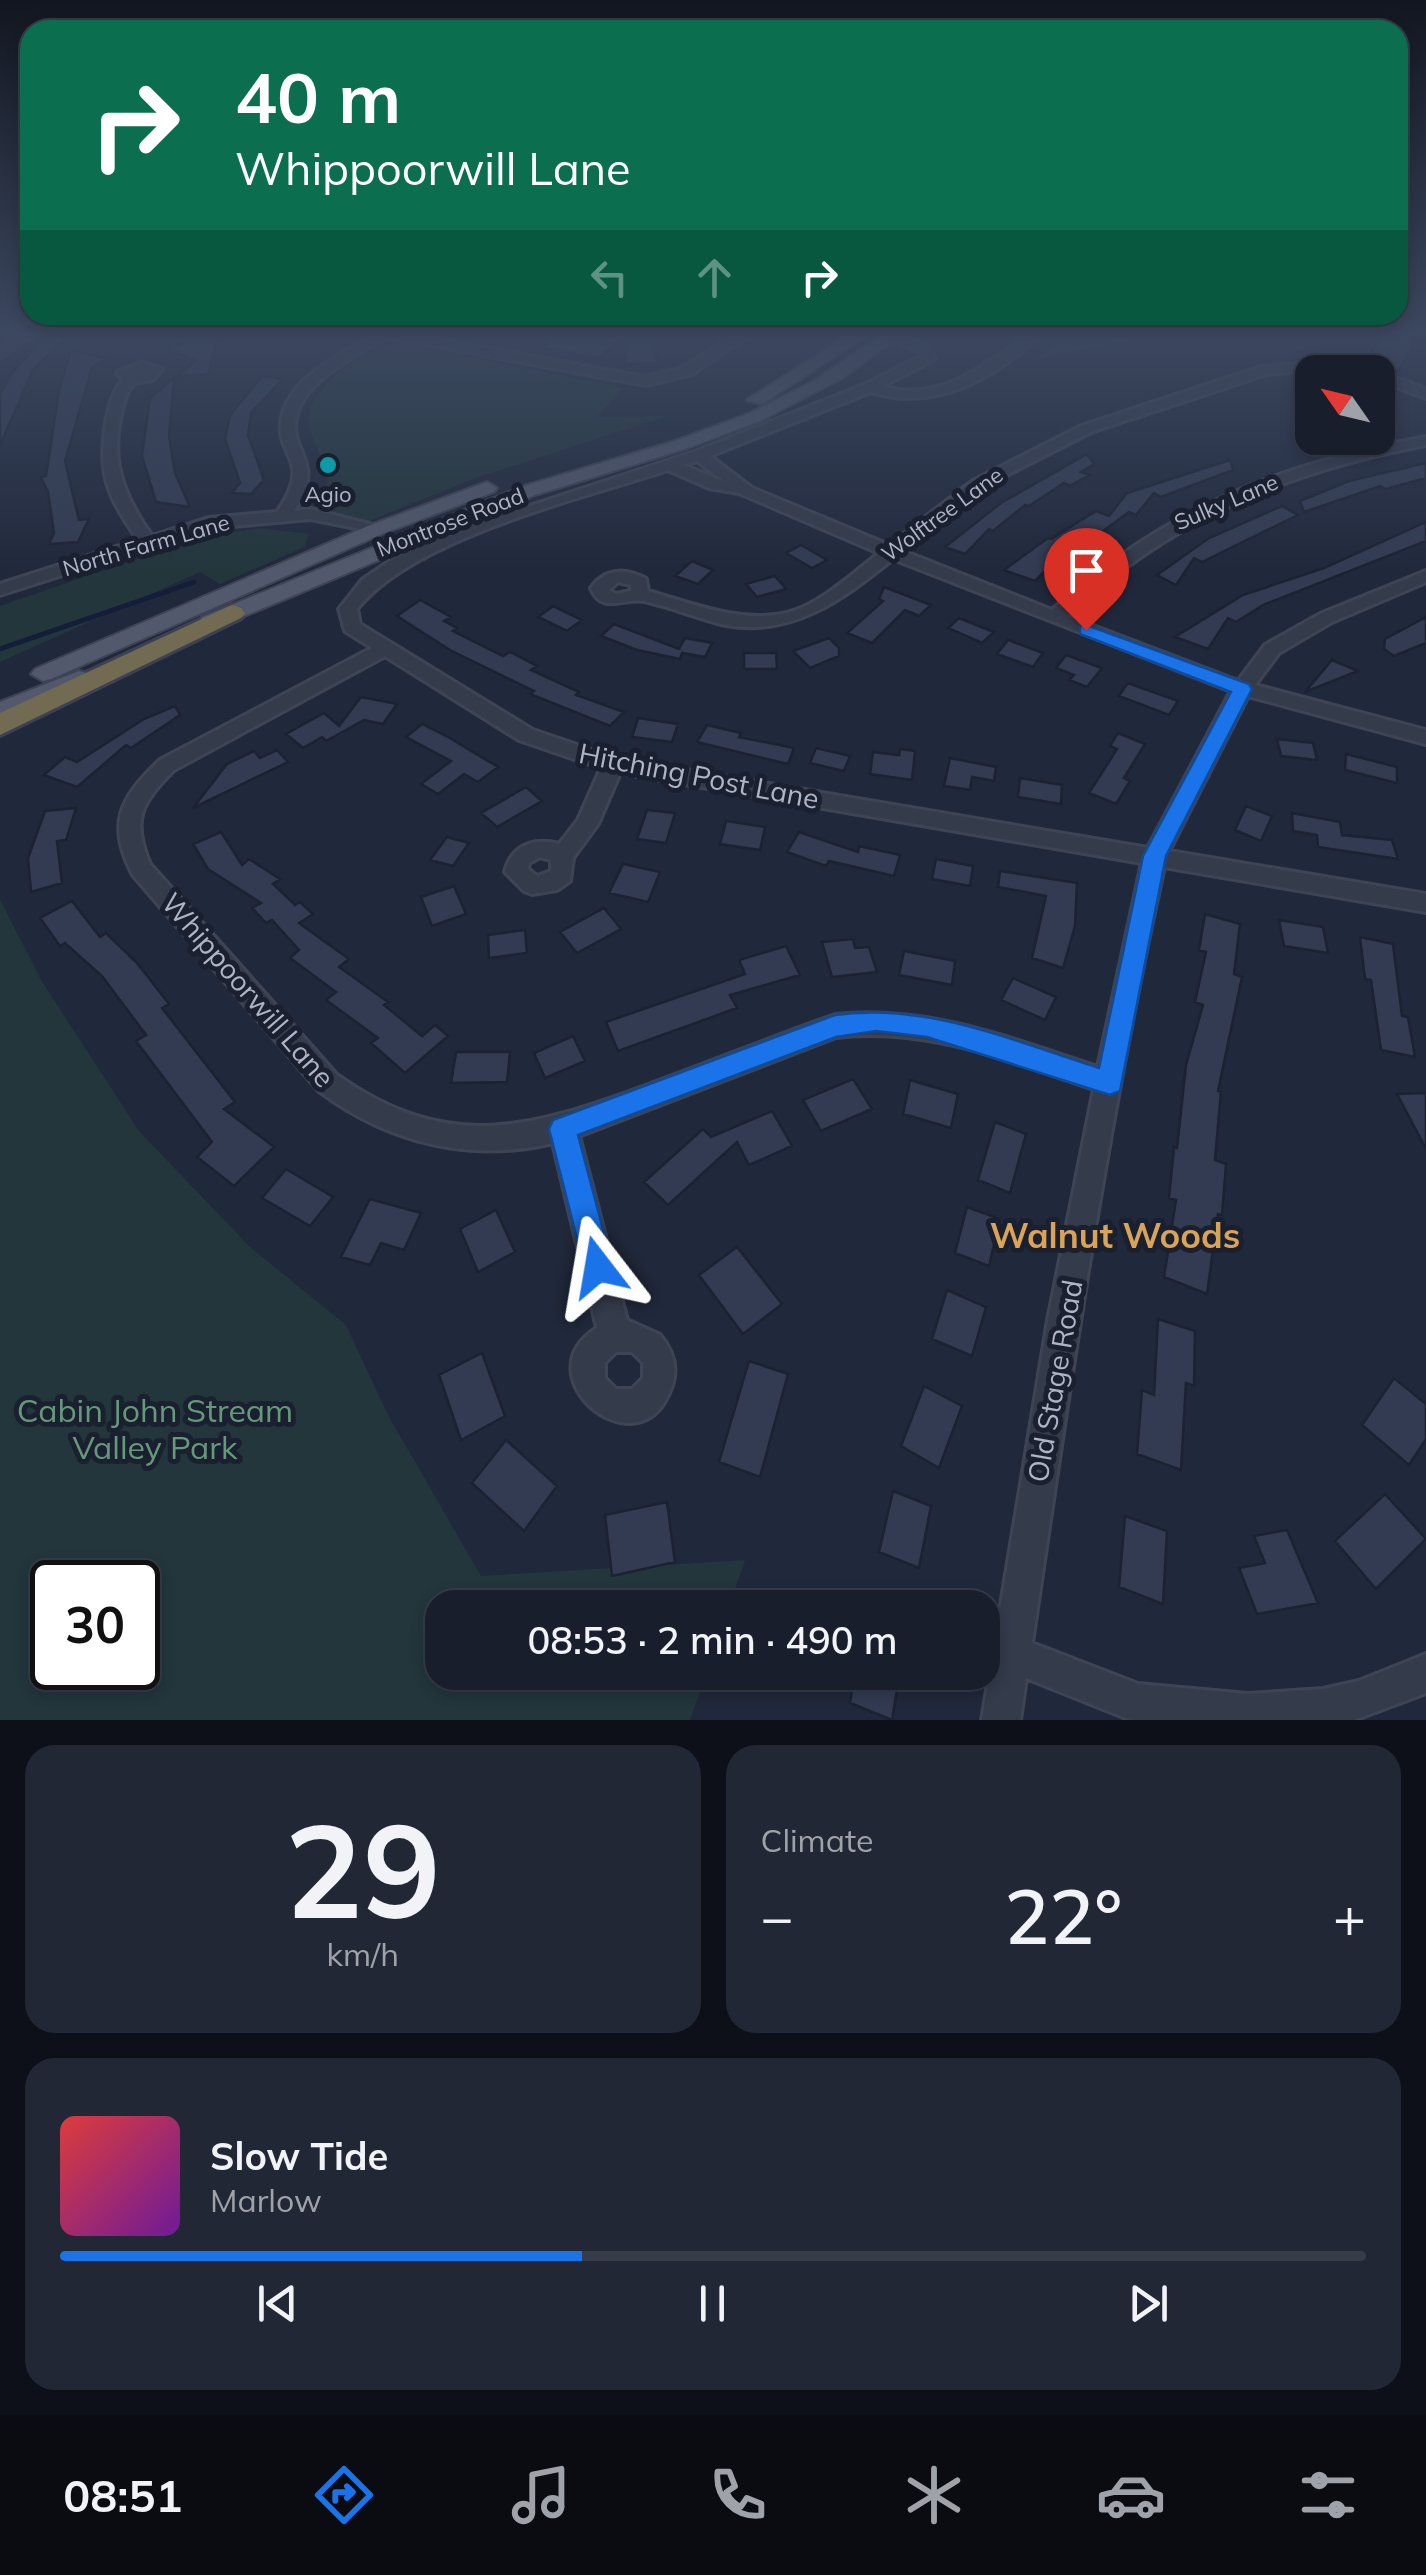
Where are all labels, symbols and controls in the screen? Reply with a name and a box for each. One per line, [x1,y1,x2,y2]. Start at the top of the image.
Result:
text: 40 m [235,53,401,141]
icon: right [70,60,200,190]
text: Whippoorwill Lane [235,140,631,196]
icon: left [582,250,637,305]
icon: ahead [687,250,742,305]
icon: right [792,250,847,305]
north arrow [1295,355,1395,455]
map controls [1295,355,1395,455]
marker: Agio [317,454,339,476]
street label: Wolftree Lane [876,461,1008,567]
street label: Sulky Lane [1170,468,1282,536]
place label: Agio [304,480,352,508]
street label: Montrose Road [373,481,527,563]
street label: North Farm Lane [59,508,233,582]
pin [1044,528,1129,631]
icon: arrive [1059,543,1114,598]
street label: Hitching Post Lane [576,735,822,816]
street label: Whippoorwill Lane [154,885,342,1094]
district label: Walnut Woods [990,1213,1240,1257]
position arrow [546,1215,650,1319]
street label: Old Stage Road [1020,1277,1089,1485]
park label: Cabin John Stream Valley Park [17,1390,293,1467]
speed limit sign: 30 [30,1560,160,1690]
text: 08:53 · 2 min · 490 m [527,1616,898,1664]
text: 29 [285,1787,441,1951]
text: Climate [761,1820,873,1860]
text: 22° [1004,1869,1122,1963]
text: − [761,1882,794,1951]
text: + [1333,1882,1366,1951]
text: km/h [327,1934,399,1974]
text: Slow Tide [210,2132,388,2180]
text: Marlow [210,2180,322,2220]
icon: previous [250,2276,305,2331]
icon: pause [685,2276,740,2331]
icon: next [1121,2276,1176,2331]
icon: directions [309,2460,379,2530]
icon: music [506,2460,576,2530]
icon: phone [703,2460,773,2530]
icon: climate [899,2460,969,2530]
icon: car [1096,2460,1166,2530]
icon: filters [1293,2460,1363,2530]
text: 08:51 [63,2467,183,2523]

